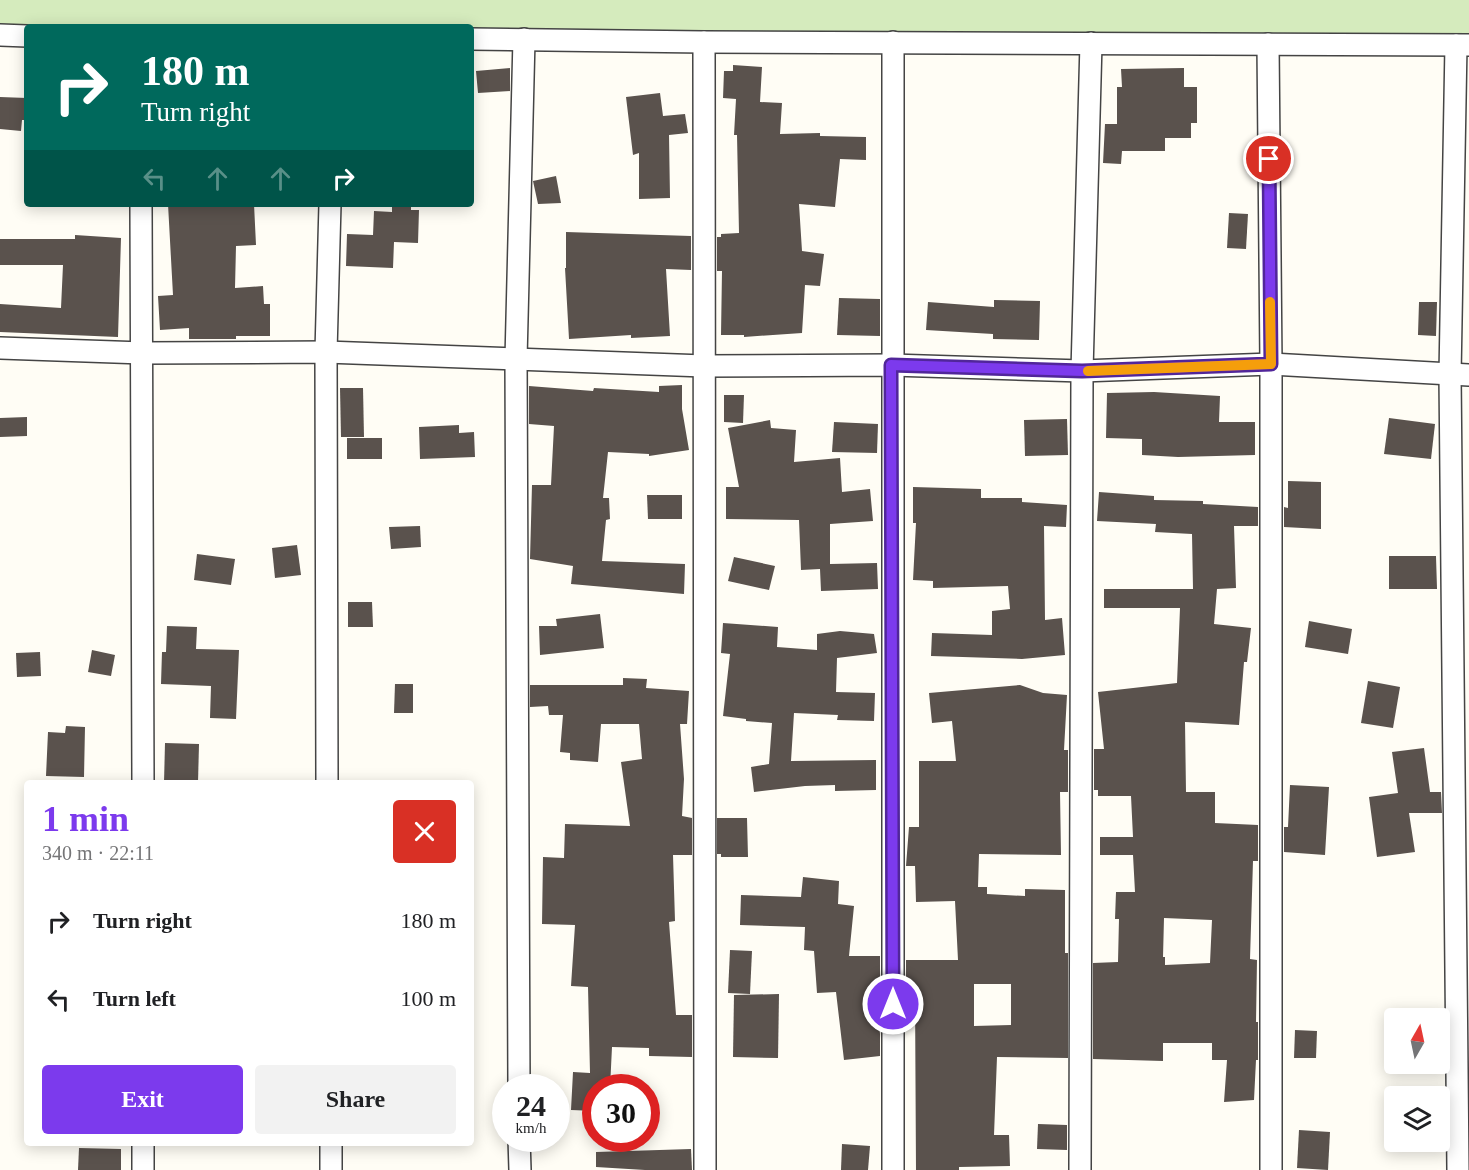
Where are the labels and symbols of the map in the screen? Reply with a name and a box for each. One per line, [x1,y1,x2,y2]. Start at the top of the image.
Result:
pin [1243,133,1294,184]
position arrow [861,972,925,1036]
north arrow [1384,1008,1450,1074]
speed limit sign: 30 [582,1074,660,1152]

